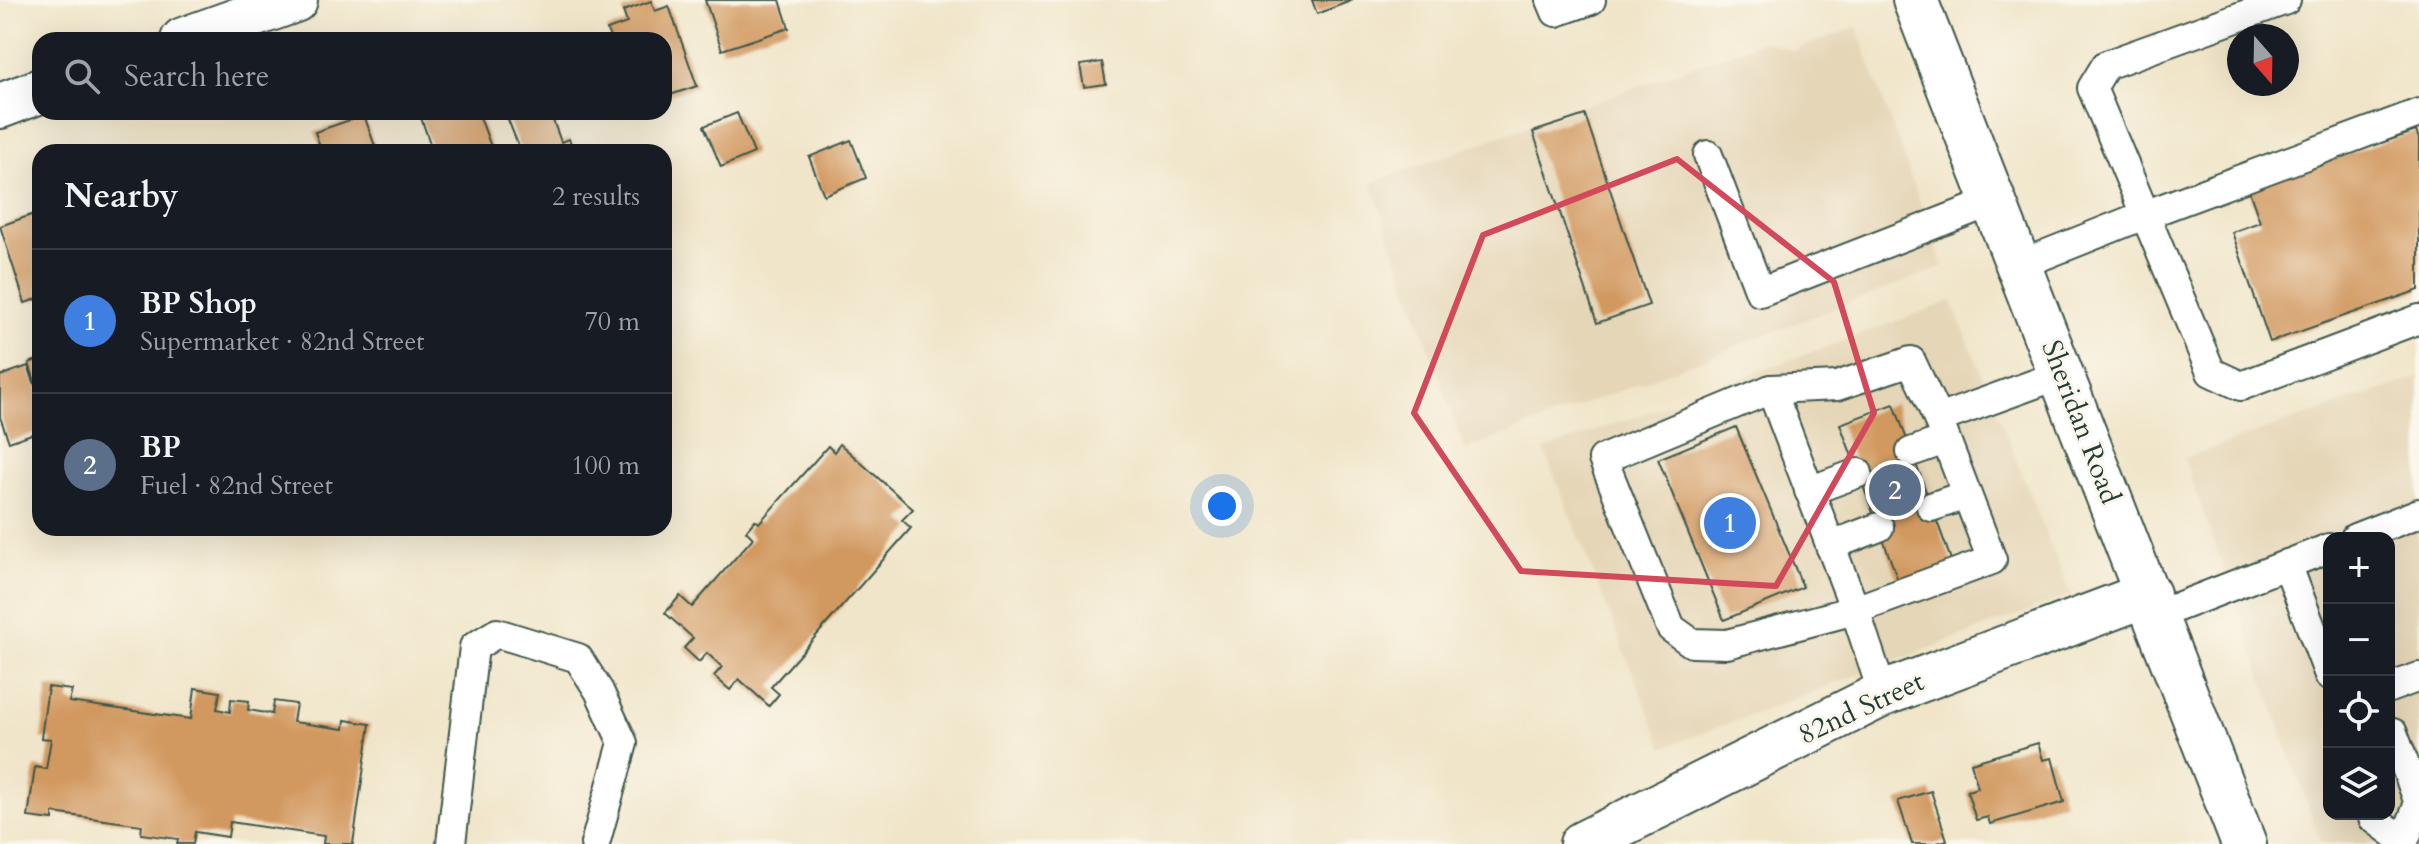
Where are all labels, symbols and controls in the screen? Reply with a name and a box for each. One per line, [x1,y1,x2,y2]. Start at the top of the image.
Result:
north arrow [2227,24,2299,96]
search box [32,32,672,120]
icon: search [60,54,104,98]
text: Search here [124,56,269,97]
text: Nearby [64,173,179,219]
text: 2 results [552,179,640,214]
text: BP Shop [140,283,257,324]
text: 1 [83,304,97,339]
text: 70 m [584,304,640,339]
text: Supermarket · 82nd Street [140,324,424,359]
street label: Sheridan Road [2032,335,2130,509]
text: BP [140,427,181,468]
text: 2 [83,448,97,483]
text: 100 m [571,448,640,483]
pin: 2 [1869,460,1921,520]
text: Fuel · 82nd Street [140,468,333,503]
your location [1202,486,1242,526]
pin: 1 [1704,493,1756,553]
map controls [2323,532,2395,820]
button: + [2323,532,2395,604]
button: − [2323,604,2395,676]
street label: 82nd Street [1792,662,1930,754]
button: locate [2323,676,2395,748]
button: layers [2323,748,2395,820]

